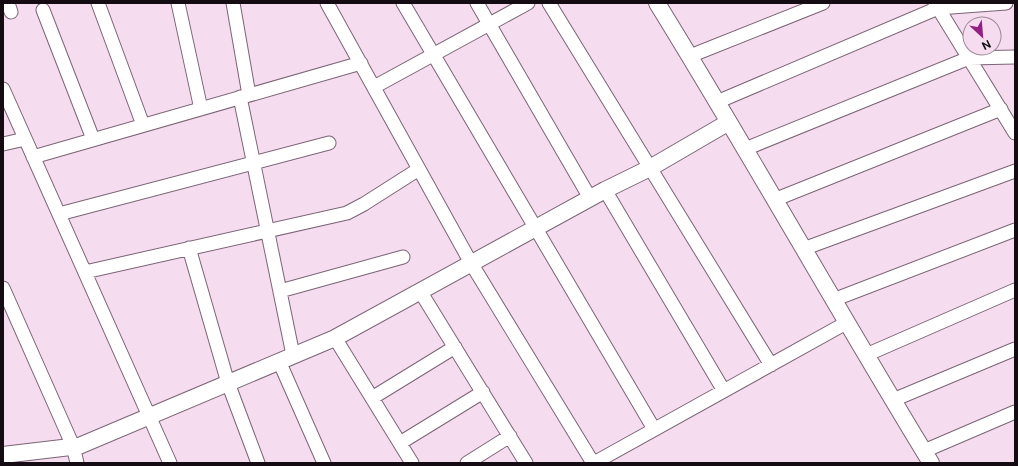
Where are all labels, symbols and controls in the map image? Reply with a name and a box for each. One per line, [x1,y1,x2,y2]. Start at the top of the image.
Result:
north arrow [962,16,1002,56]
text: N [980,38,993,52]

